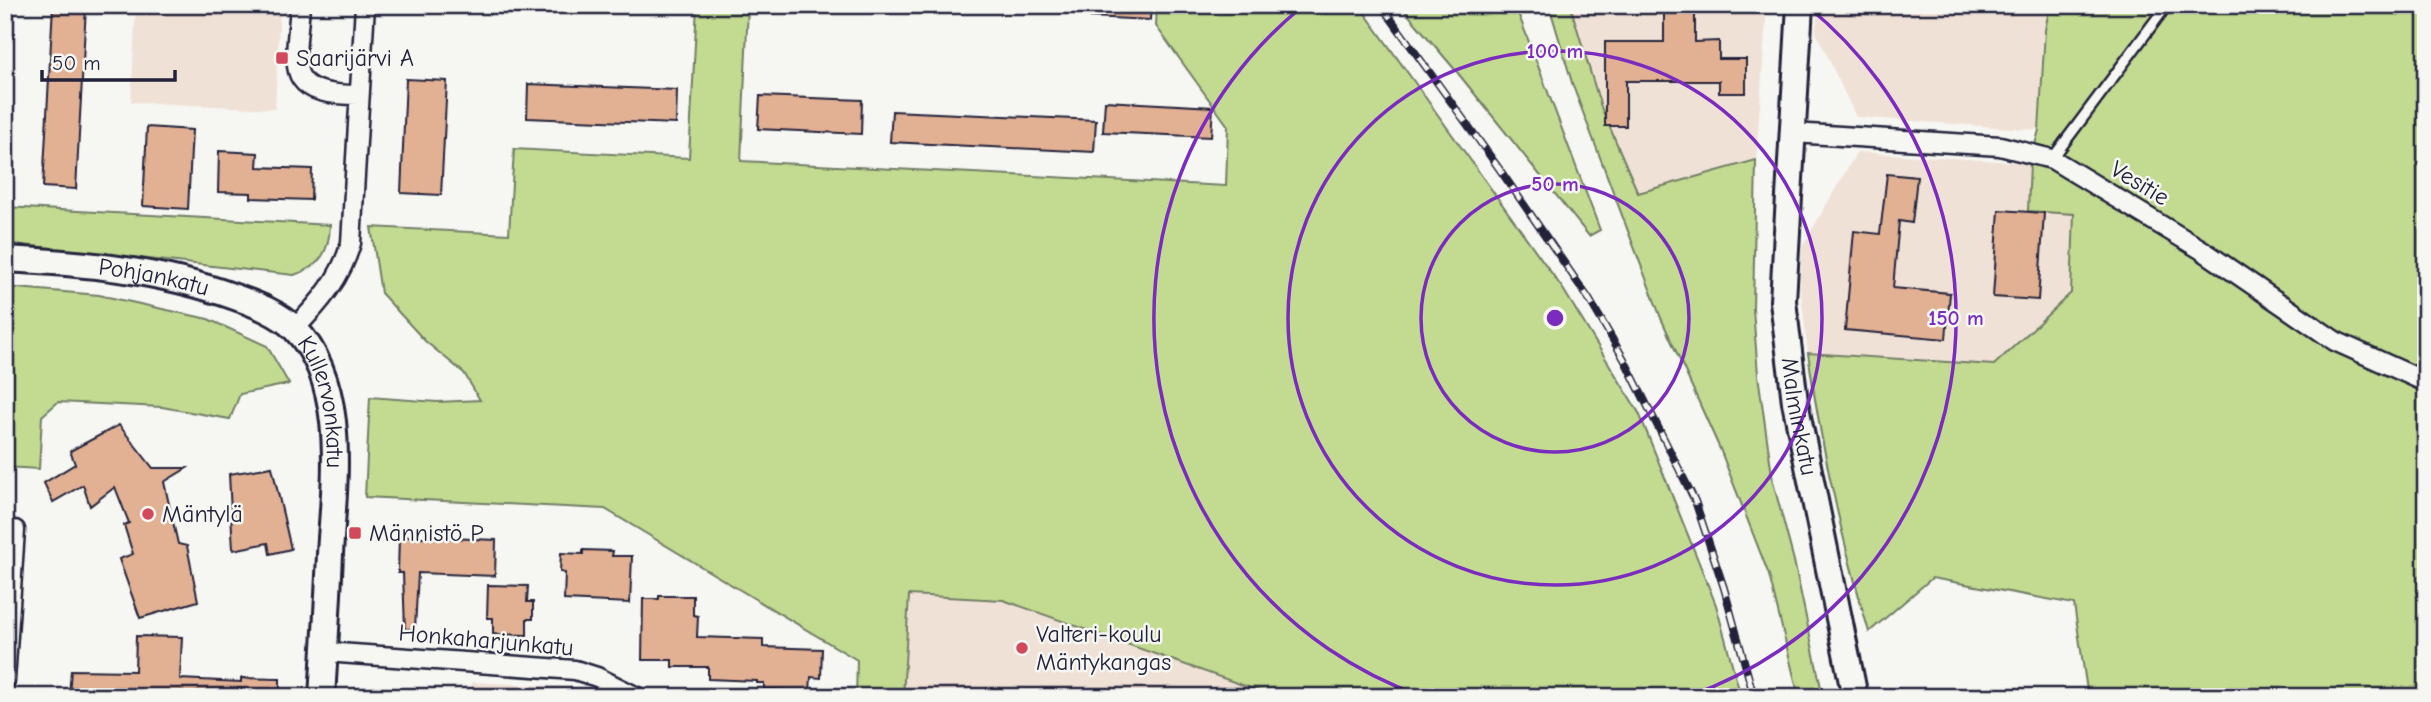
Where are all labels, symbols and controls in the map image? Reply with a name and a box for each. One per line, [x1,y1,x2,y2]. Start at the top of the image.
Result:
scale bar [42,38,175,82]
text: 100 m [1527,39,1583,63]
place label: Saarijärvi A [296,44,414,72]
marker: Saarijärvi A [274,50,290,66]
text: 50 m [52,51,101,75]
street label: Vesitie [2106,155,2174,211]
text: 50 m [1531,172,1579,196]
street label: Pohjankatu [97,252,212,302]
centre of rings [1543,306,1567,330]
text: 150 m [1928,306,1984,330]
street label: Kullervonkatu [292,330,349,468]
street label: Malminkatu [1776,356,1824,478]
place label: Mäntylä [162,500,243,528]
marker: Mäntylä [140,506,156,522]
place label: Männistö P [369,519,484,547]
marker: Männistö P [347,525,363,541]
street label: Honkaharjunkatu [397,618,575,662]
place label: Valteri-koulu Mäntykangas [1036,620,1171,676]
marker: Valteri-koulu Mäntykangas [1014,640,1030,656]

